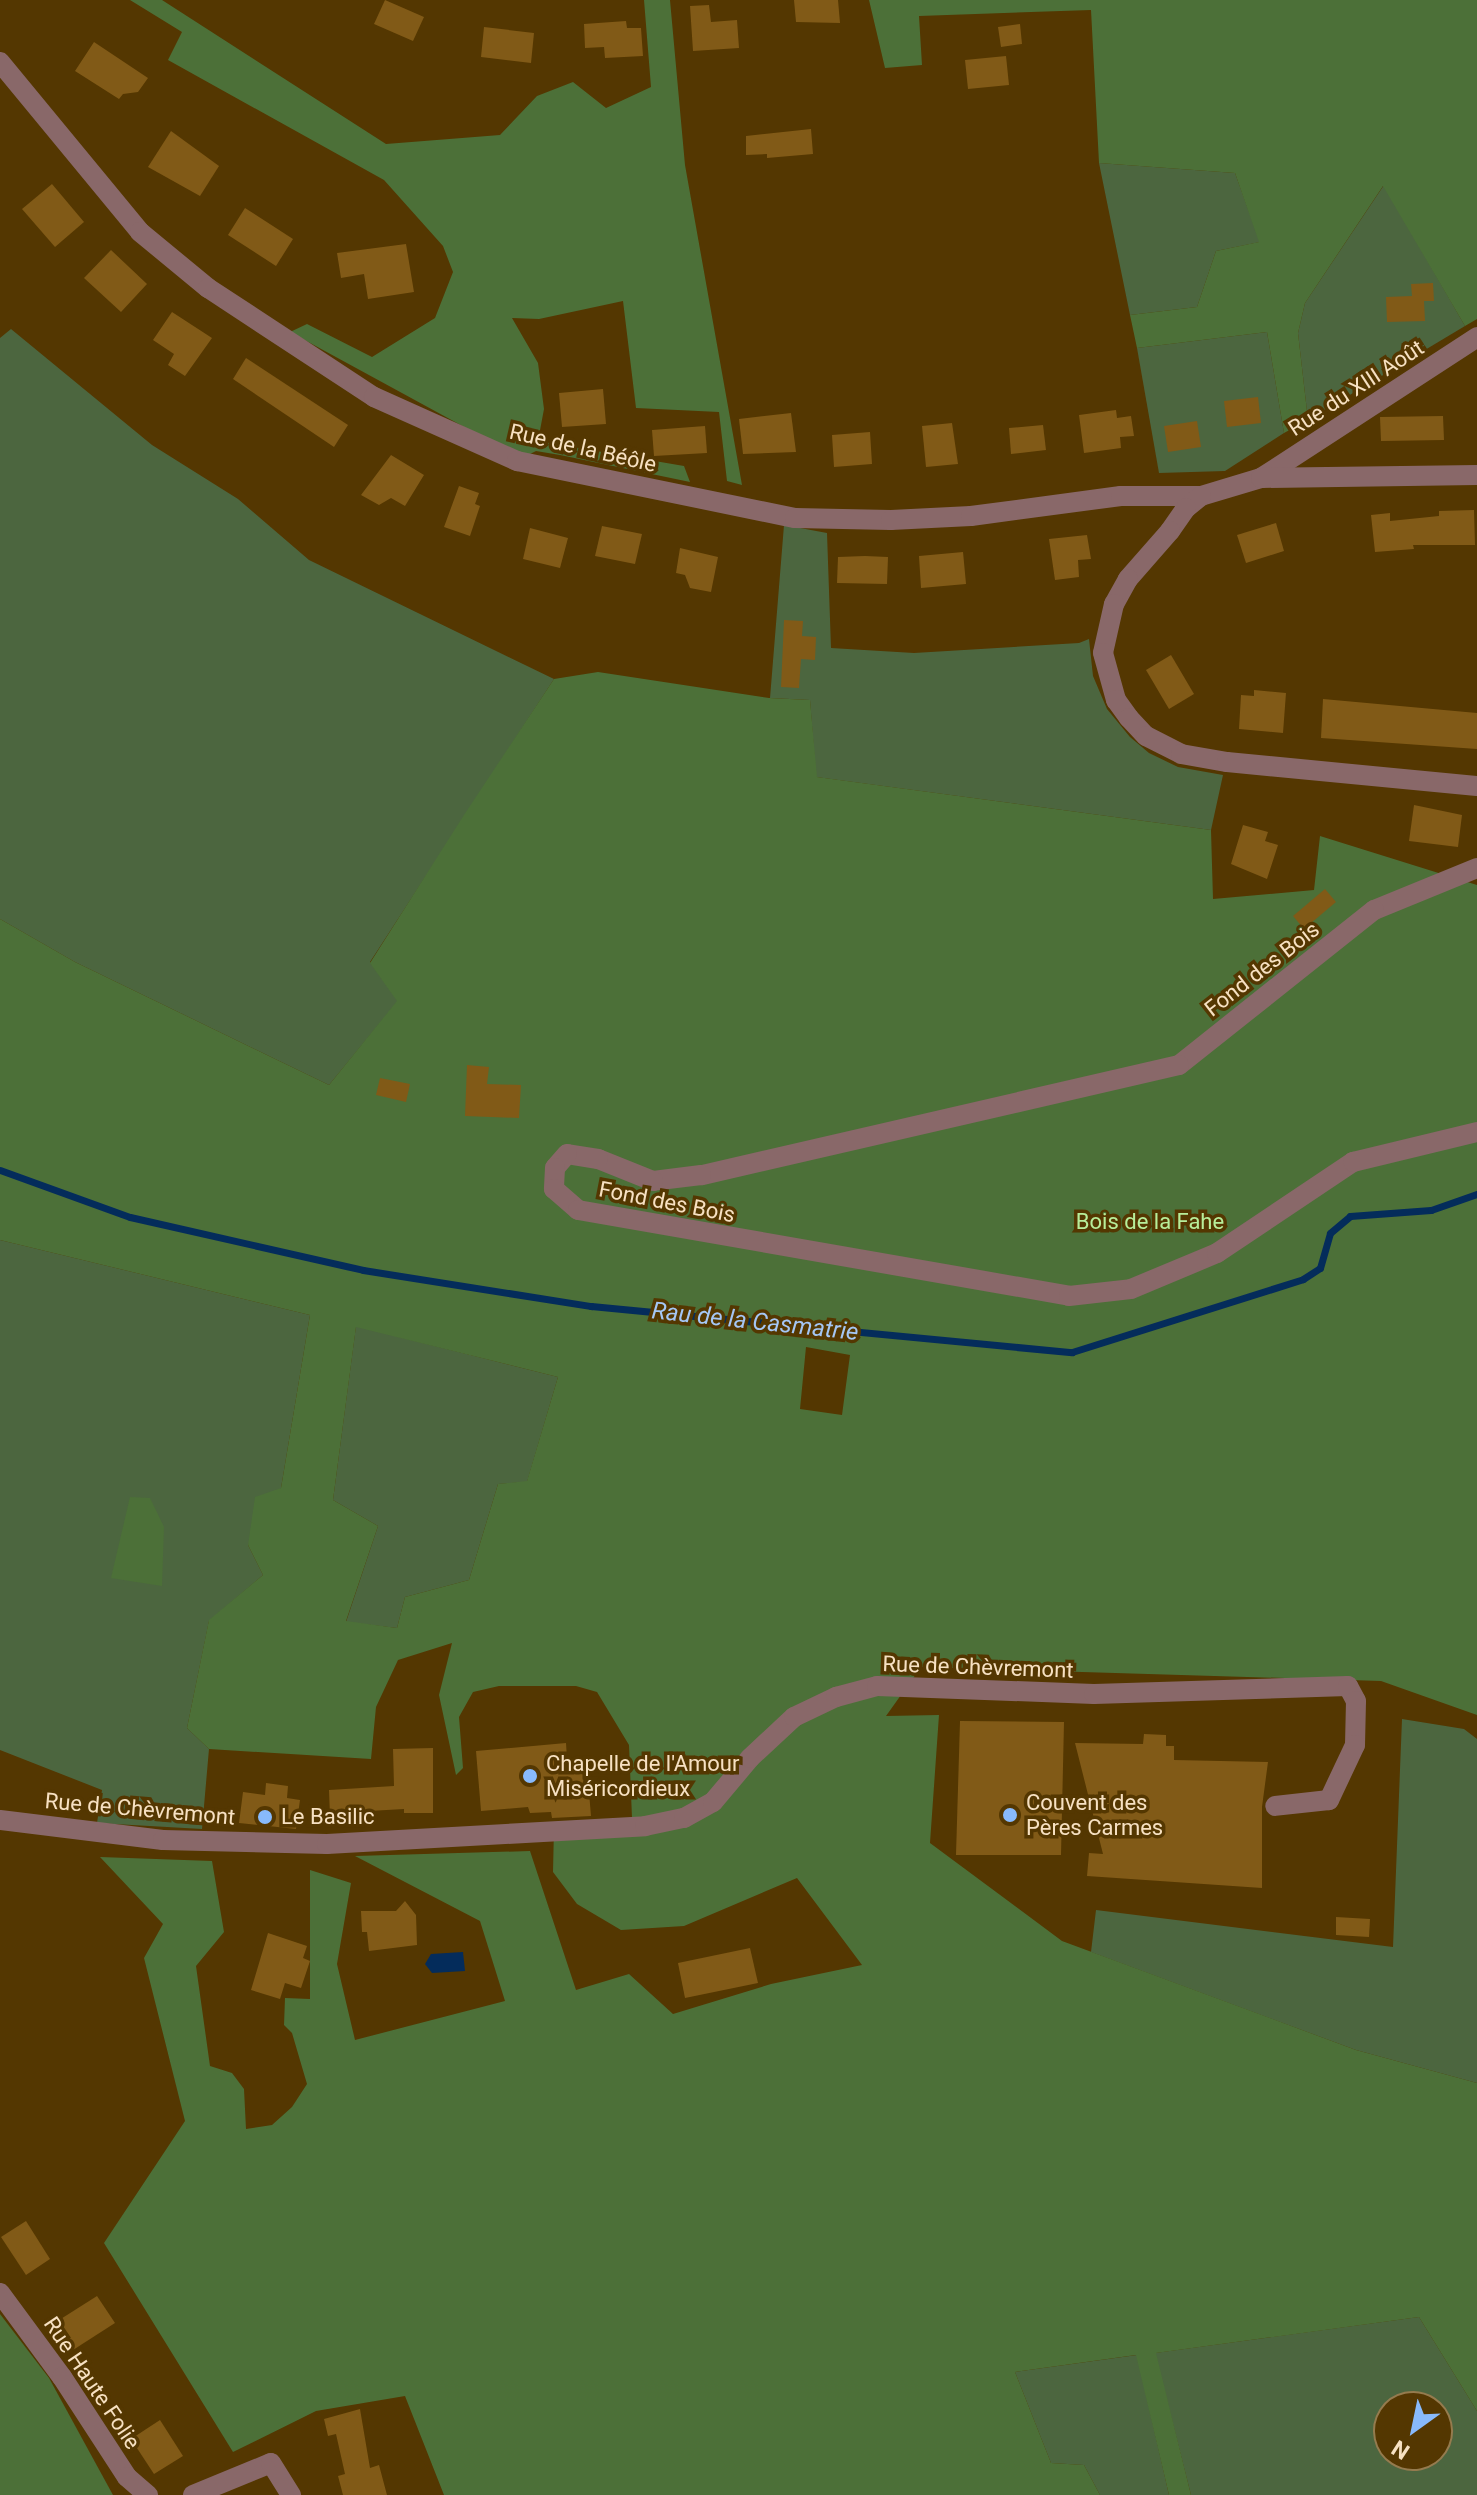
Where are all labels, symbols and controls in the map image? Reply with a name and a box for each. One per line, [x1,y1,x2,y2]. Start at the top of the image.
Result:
street label: Rue du XIII Août [1283,334,1429,442]
street label: Rue de la Béôle [507,418,659,478]
street label: Fond des Bois [1199,916,1325,1022]
street label: Fond des Bois [597,1176,737,1228]
park label: Bois de la Fahe [1076,1209,1224,1235]
water label: Rau de la Casmatrie [650,1297,860,1347]
street label: Rue de Chèvremont [882,1650,1074,1684]
place label: Chapelle de l'Amour Miséricordieux [546,1750,739,1802]
marker: Chapelle de l'Amour Miséricordieux [521,1767,539,1785]
street label: Rue de Chèvremont [44,1788,236,1830]
place label: Couvent des Pères Carmes [1026,1789,1163,1840]
place label: Le Basilic [281,1804,375,1830]
marker: Couvent des Pères Carmes [1001,1806,1019,1824]
marker: Le Basilic [256,1808,274,1826]
street label: Rue Haute Folie [38,2312,146,2454]
north arrow [1373,2391,1453,2471]
text: N [1387,2435,1414,2465]

